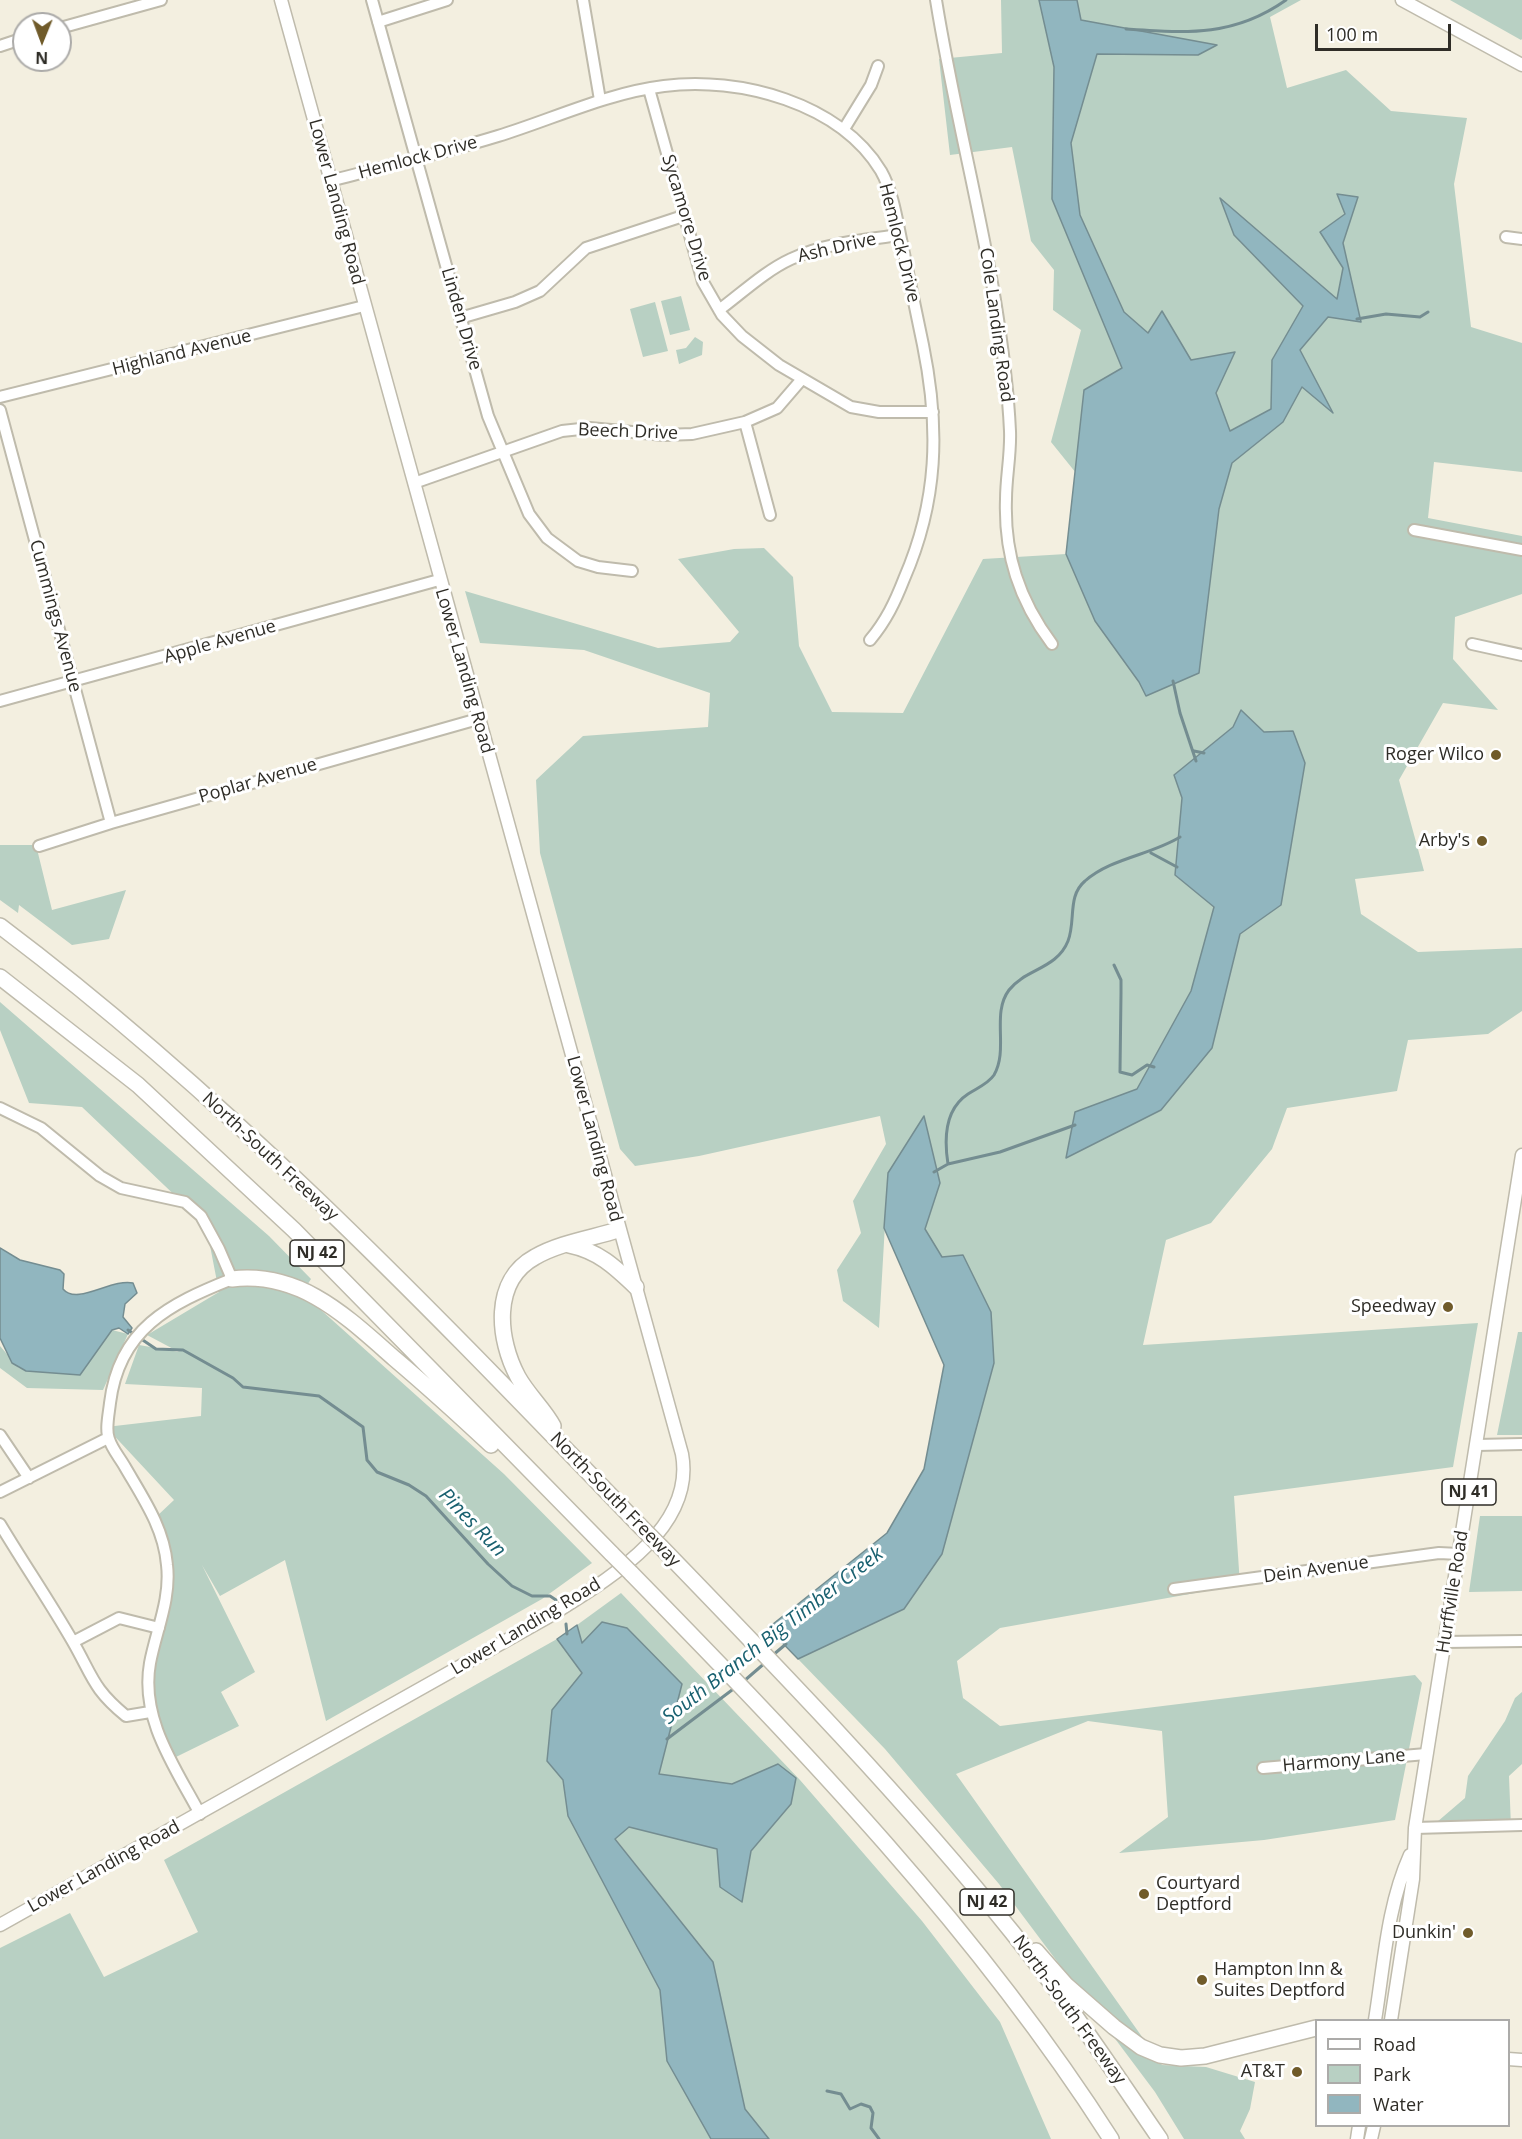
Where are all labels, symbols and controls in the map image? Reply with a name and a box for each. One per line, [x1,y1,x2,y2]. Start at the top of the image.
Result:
north arrow [12,12,72,72]
scale bar [1318,12,1454,50]
text: 100 m [1326,22,1378,46]
text: N [35,47,48,69]
street label: Lower Landing Road [303,117,369,287]
street label: Hemlock Drive [356,132,480,184]
street label: Sycamore Drive [656,152,716,284]
street label: Hemlock Drive [874,181,924,305]
street label: Ash Drive [796,229,878,267]
street label: Cole Landing Road [974,246,1018,404]
street label: Linden Drive [436,265,486,373]
street label: Highland Avenue [110,325,254,381]
street label: Beech Drive [578,419,678,445]
street label: Cummings Avenue [24,537,86,695]
street label: Lower Landing Road [430,586,498,756]
street label: Apple Avenue [162,616,278,668]
place label: Roger Wilco [1385,744,1484,766]
marker: Roger Wilco [1489,748,1503,762]
street label: Poplar Avenue [196,754,320,808]
place label: Arby's [1419,830,1470,852]
marker: Arby's [1475,834,1489,848]
street label: Lower Landing Road [561,1054,627,1224]
street label: North-South Freeway [197,1088,343,1226]
road number: NJ 42 [290,1240,344,1266]
place label: Speedway [1351,1296,1436,1318]
marker: Speedway [1441,1300,1455,1314]
street label: North-South Freeway [545,1428,685,1572]
road number: NJ 41 [1442,1479,1496,1505]
water label: Pines Run [433,1484,511,1562]
street label: Hurffville Road [1433,1529,1473,1655]
water label: South Branch Big Timber Creek [658,1542,888,1730]
street label: Dein Avenue [1262,1552,1370,1588]
street label: Lower Landing Road [447,1574,605,1680]
street label: Harmony Lane [1282,1745,1406,1777]
street label: Lower Landing Road [24,1816,184,1918]
place label: Courtyard Deptford [1156,1873,1240,1916]
marker: Courtyard Deptford [1137,1887,1151,1901]
road number: NJ 42 [960,1889,1014,1915]
place label: Dunkin' [1392,1922,1456,1944]
marker: Dunkin' [1461,1926,1475,1940]
street label: North-South Freeway [1008,1931,1130,2089]
place label: Hampton Inn & Suites Deptford [1214,1959,1345,2002]
marker: Hampton Inn & Suites Deptford [1195,1973,1209,1987]
legend [1315,2019,1510,2127]
text: Road [1373,2032,1416,2056]
place label: AT&T [1241,2061,1285,2083]
text: Park [1373,2062,1411,2086]
marker: AT&T [1290,2065,1304,2079]
text: Water [1373,2092,1424,2116]

